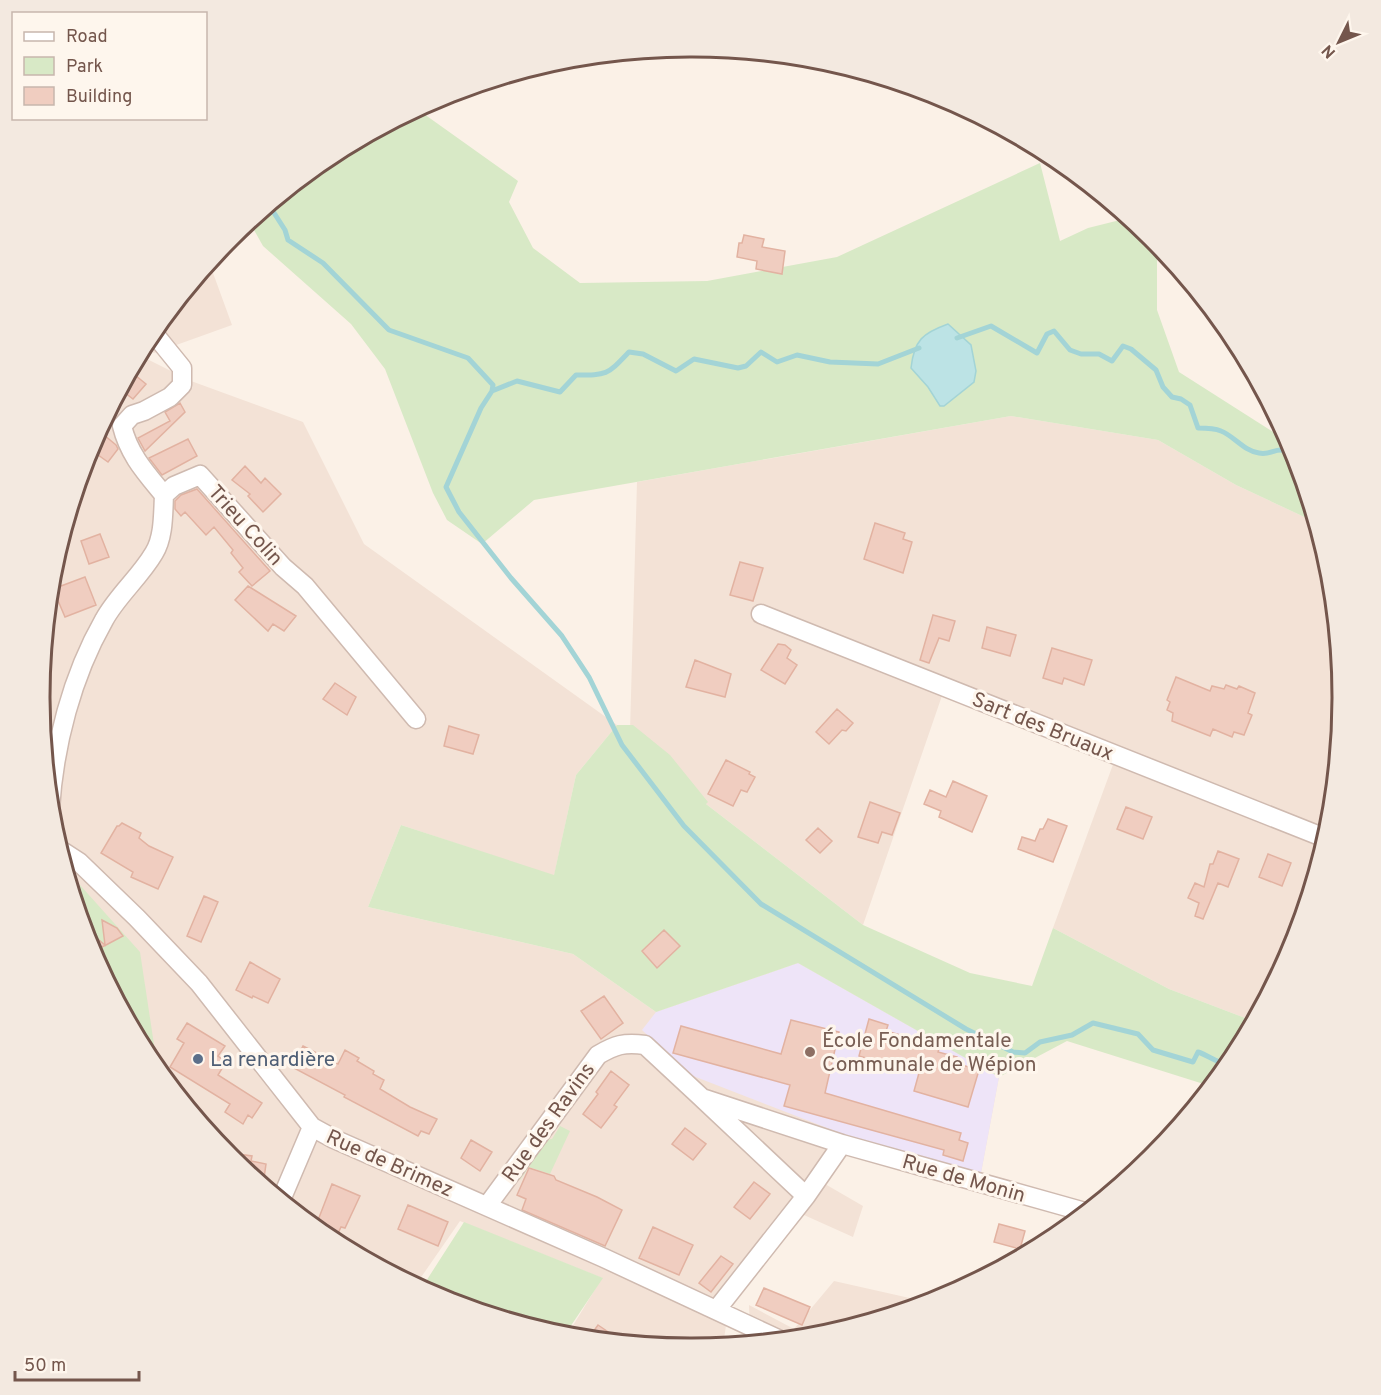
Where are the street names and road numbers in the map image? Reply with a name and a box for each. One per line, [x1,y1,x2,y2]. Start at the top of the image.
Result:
street label: Trieu Colin [201,480,288,572]
street label: Sart des Bruaux [968,687,1117,768]
street label: Rue des Ravins [497,1058,602,1188]
street label: Rue de Brimez [321,1124,457,1204]
street label: Rue de Monin [899,1149,1028,1210]

